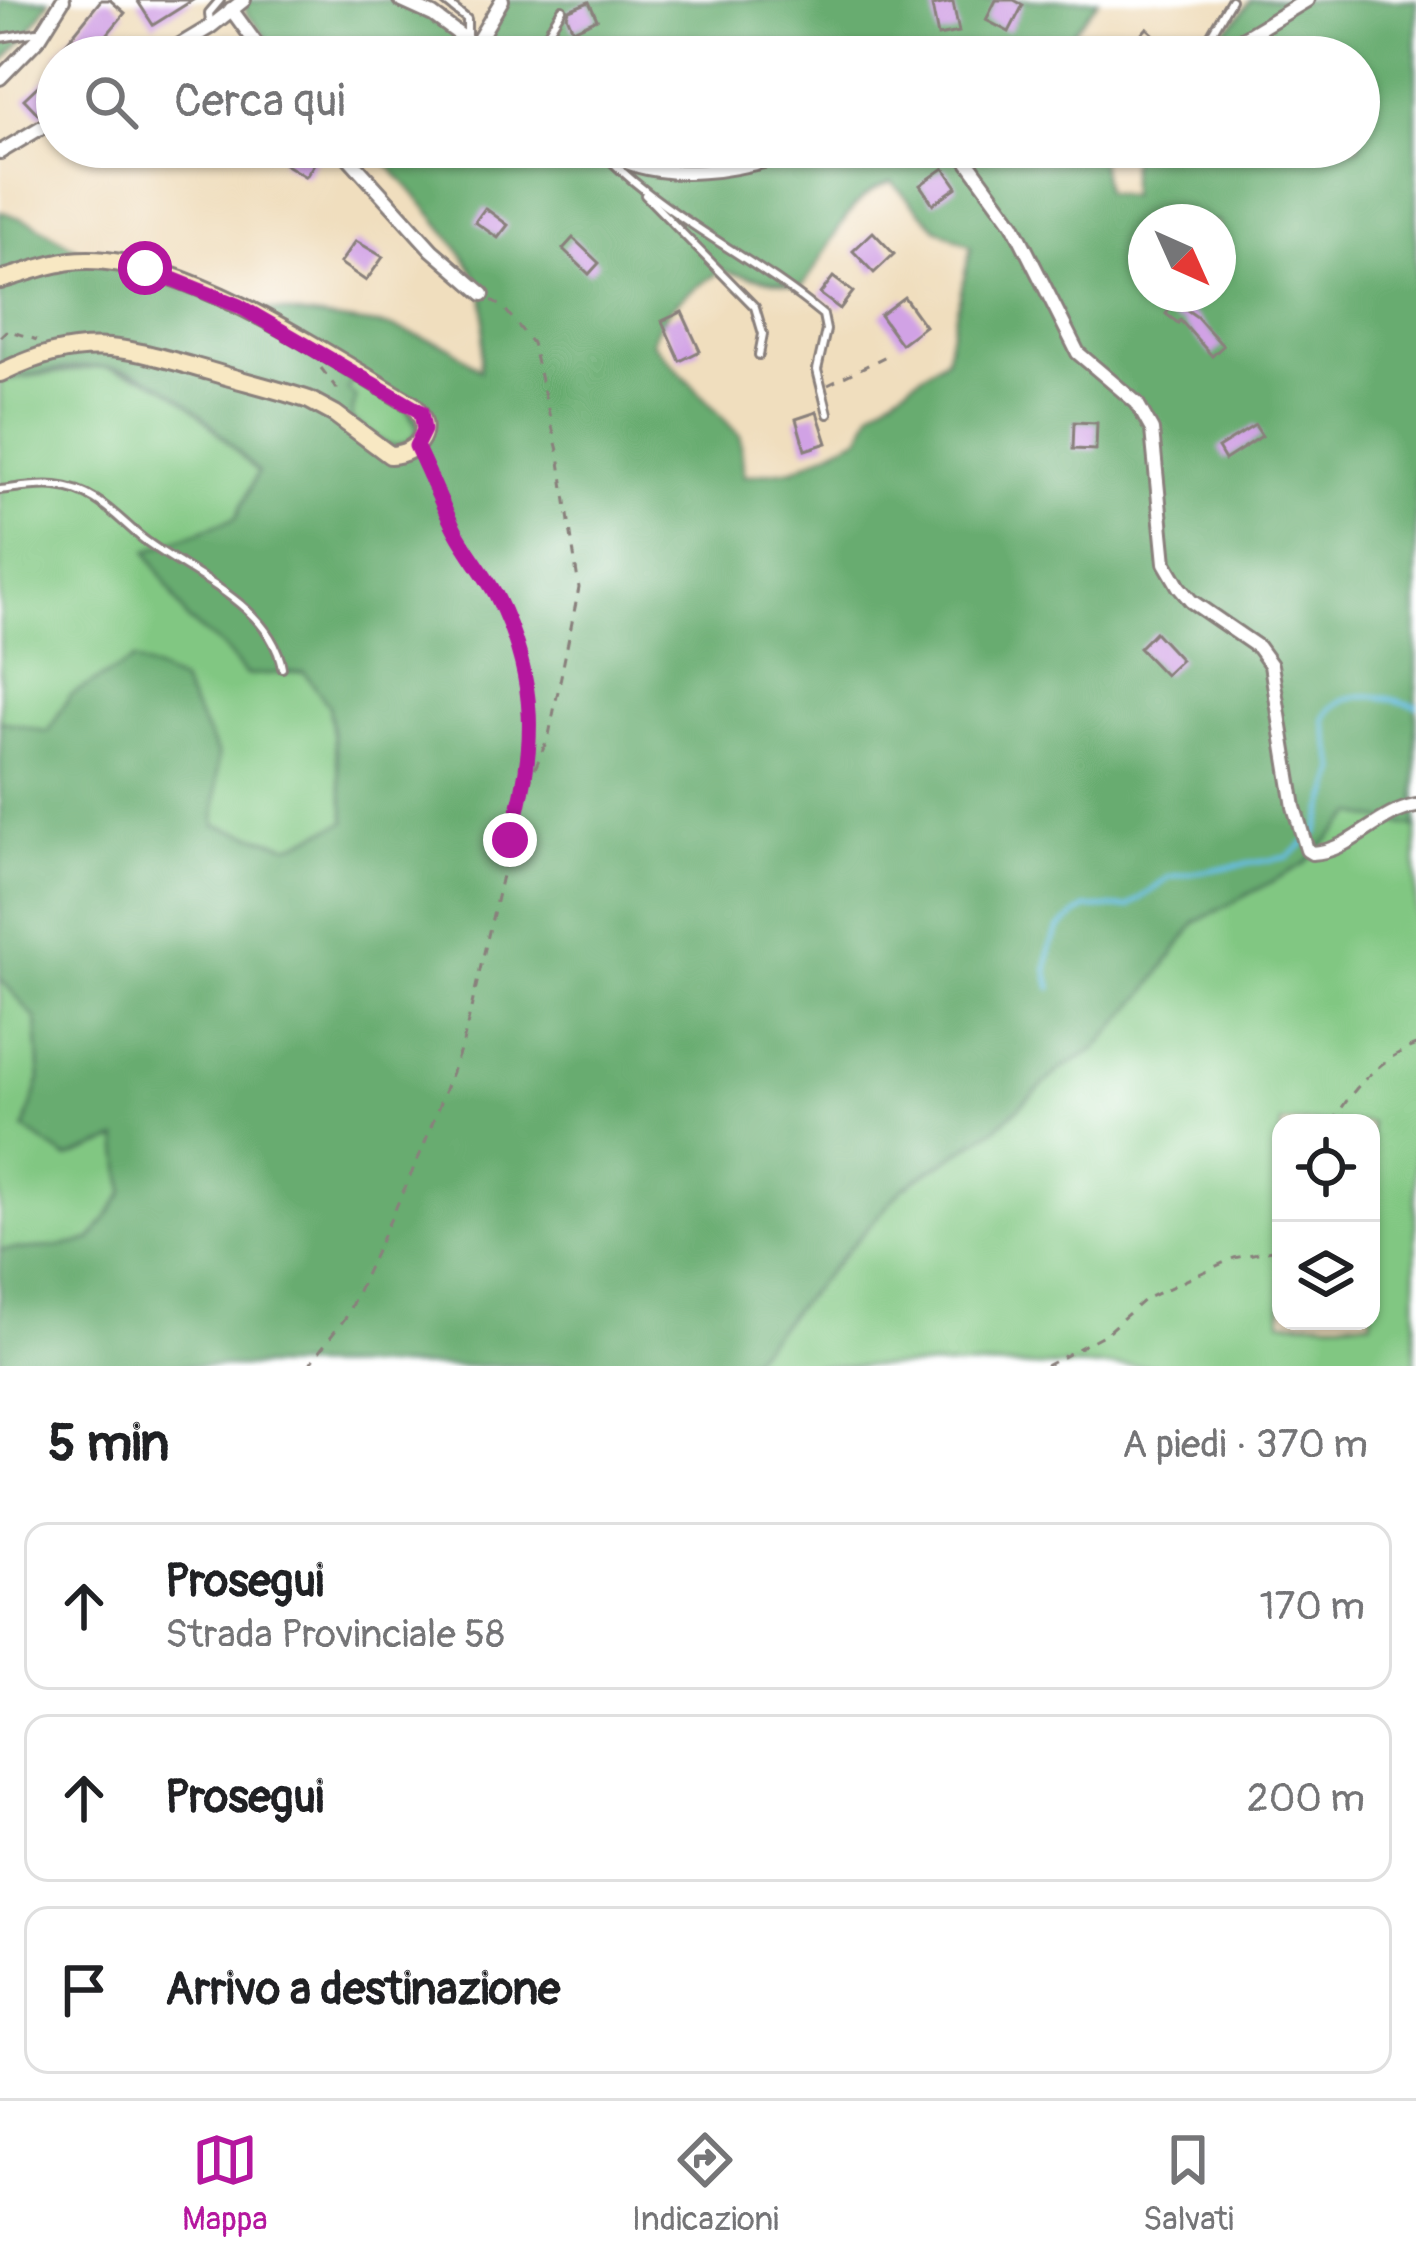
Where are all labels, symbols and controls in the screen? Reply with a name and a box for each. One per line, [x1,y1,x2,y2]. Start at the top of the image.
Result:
search box [36,36,1380,168]
icon: search [78,69,144,135]
text: Cerca qui [174,74,345,130]
north arrow [1128,204,1236,312]
route start [118,241,172,295]
route end [483,813,537,867]
map controls [1272,1114,1380,1330]
button: locate [1272,1114,1380,1222]
button: layers [1272,1222,1380,1330]
text: 5 min [48,1412,169,1476]
text: A piedi · 370 m [1122,1420,1368,1469]
text: Prosegui [165,1554,324,1610]
icon: ahead [51,1573,117,1639]
text: 170 m [1259,1582,1365,1631]
text: Strada Provinciale 58 [165,1610,505,1659]
icon: ahead [51,1765,117,1831]
text: Prosegui [165,1770,324,1826]
text: 200 m [1247,1774,1365,1823]
icon: arrive [51,1957,117,2023]
text: Arrivo a destinazione [165,1962,560,2018]
tab: Mappa [182,2127,268,2240]
tab: Indicazioni [632,2127,779,2240]
tab: Salvati [1143,2127,1234,2240]

